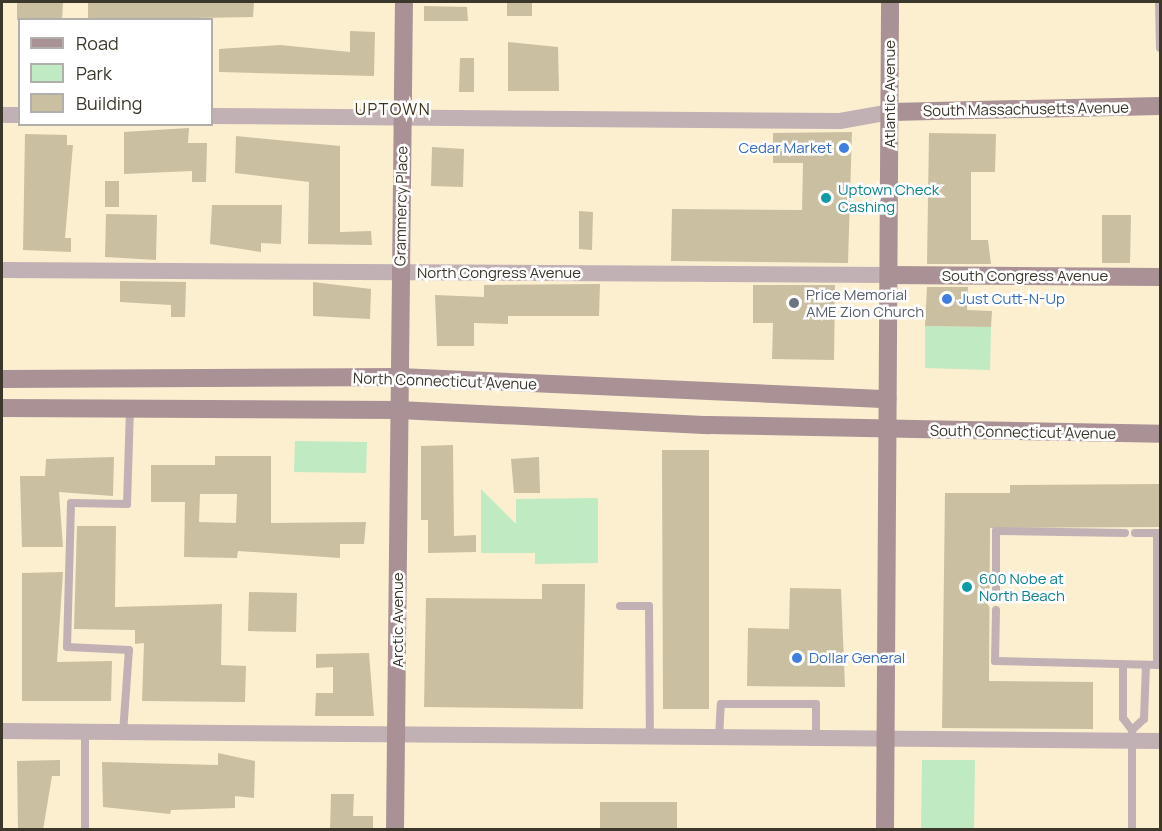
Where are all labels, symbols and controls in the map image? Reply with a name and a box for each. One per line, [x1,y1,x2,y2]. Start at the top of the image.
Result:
legend [18,18,213,126]
text: Road [76,31,119,55]
street label: Atlantic Avenue [881,40,899,148]
text: Park [76,61,112,85]
text: Building [76,91,142,115]
street label: South Massachusetts Avenue [923,98,1129,120]
district label: UPTOWN [355,99,431,119]
place label: Cedar Market [738,139,832,157]
marker: Cedar Market [837,141,851,155]
street label: Grammercy Place [391,146,411,266]
place label: Uptown Check Cashing [838,180,939,215]
marker: Uptown Check Cashing [819,191,833,205]
street label: North Congress Avenue [417,264,581,282]
street label: South Congress Avenue [942,267,1108,285]
place label: Price Memorial AME Zion Church [806,285,924,320]
place label: Just Cutt-N-Up [959,290,1065,308]
marker: Just Cutt-N-Up [940,292,954,306]
marker: Price Memorial AME Zion Church [787,296,801,310]
street label: North Connecticut Avenue [353,369,537,393]
street label: South Connecticut Avenue [930,421,1116,443]
place label: 600 Nobe at North Beach [979,569,1065,604]
street label: Arctic Avenue [389,572,407,668]
marker: 600 Nobe at North Beach [960,580,974,594]
place label: Dollar General [809,649,905,667]
marker: Dollar General [790,651,804,665]

